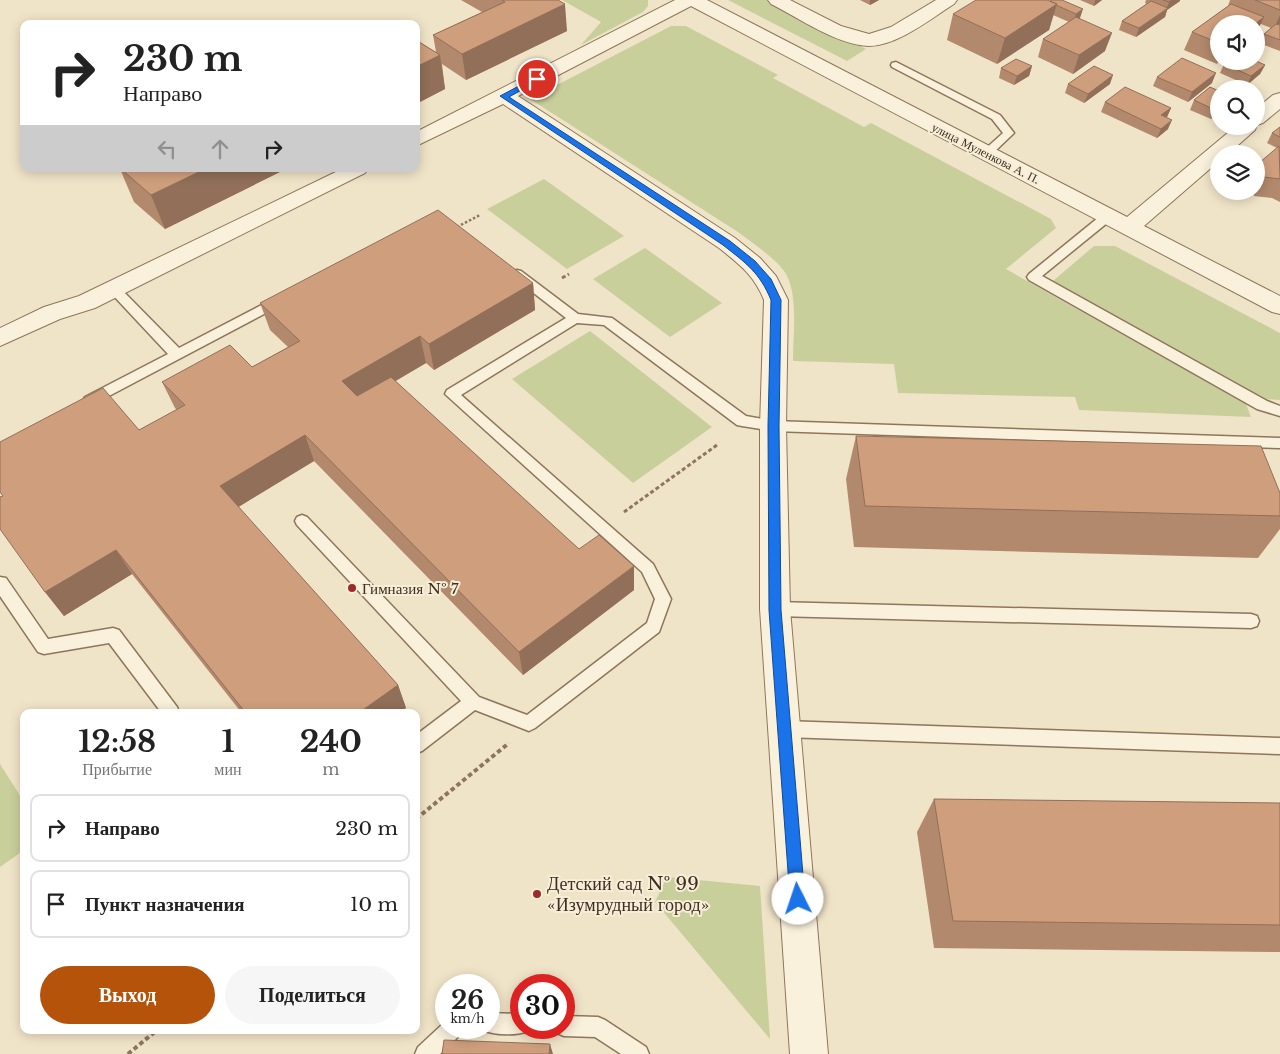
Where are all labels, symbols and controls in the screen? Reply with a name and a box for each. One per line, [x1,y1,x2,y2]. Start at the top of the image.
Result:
map controls [1210,15,1265,200]
button: sound [1210,15,1265,70]
text: 230 m [123,37,243,80]
icon: right [40,40,105,105]
pin [516,58,558,100]
icon: arrive [523,65,551,93]
text: Направо [123,80,202,107]
button: search [1210,80,1265,135]
street label: улица Муленкова А. П. [929,119,1043,187]
icon: left [153,135,181,163]
icon: ahead [206,135,234,163]
icon: right [259,135,287,163]
button: layers [1210,145,1265,200]
place label: Гимназия № 7 [362,579,459,598]
marker: Гимназия № 7 [346,582,358,594]
text: 12:58 [78,723,156,760]
text: 1 [221,723,234,760]
text: 240 [300,723,362,760]
text: Прибытие [82,759,152,779]
text: мин [214,759,242,779]
text: m [322,759,339,779]
icon: right [42,814,70,842]
text: Направо [85,817,160,840]
text: 230 m [335,817,398,840]
position arrow [771,872,823,924]
place label: Детский сад № 99 «Изумрудный город» [547,873,709,916]
marker: Детский сад № 99 «Изумрудный город» [531,888,543,900]
icon: arrive [42,890,70,918]
text: Пункт назначения [85,893,245,916]
text: 10 m [350,893,398,916]
button: Выход [40,966,215,1024]
button: Поделиться [225,966,400,1024]
speed limit sign: 30 [510,974,575,1039]
text: 26 [451,985,484,1016]
text: km/h [450,1011,485,1026]

